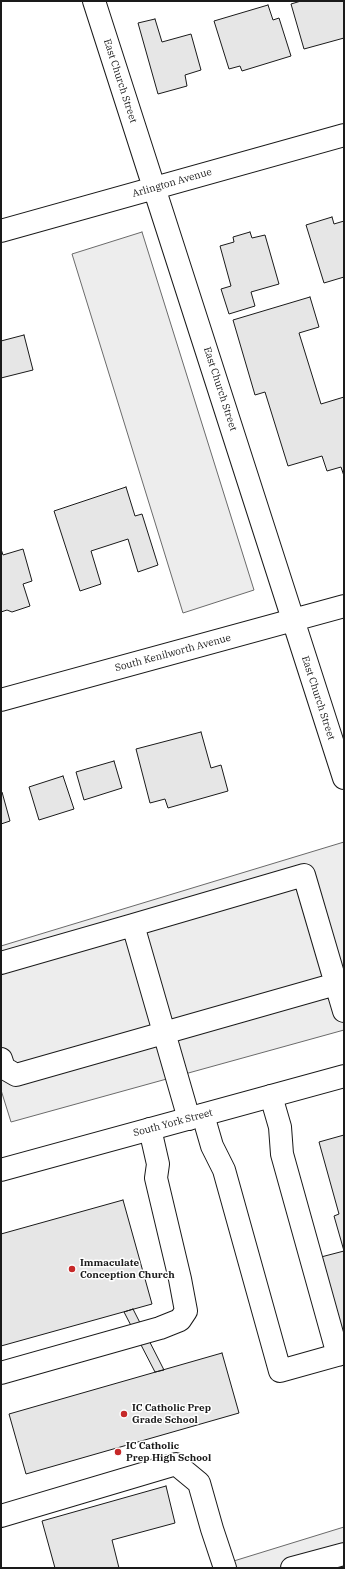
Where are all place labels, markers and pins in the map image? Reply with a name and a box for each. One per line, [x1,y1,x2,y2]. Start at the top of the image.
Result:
place label: Immaculate Conception Church [80,1257,175,1280]
marker: Immaculate Conception Church [67,1264,77,1274]
place label: IC Catholic Prep Grade School [132,1402,211,1426]
marker: IC Catholic Prep Grade School [119,1409,129,1419]
place label: IC Catholic Prep High School [126,1440,211,1464]
marker: IC Catholic Prep High School [113,1447,123,1457]

